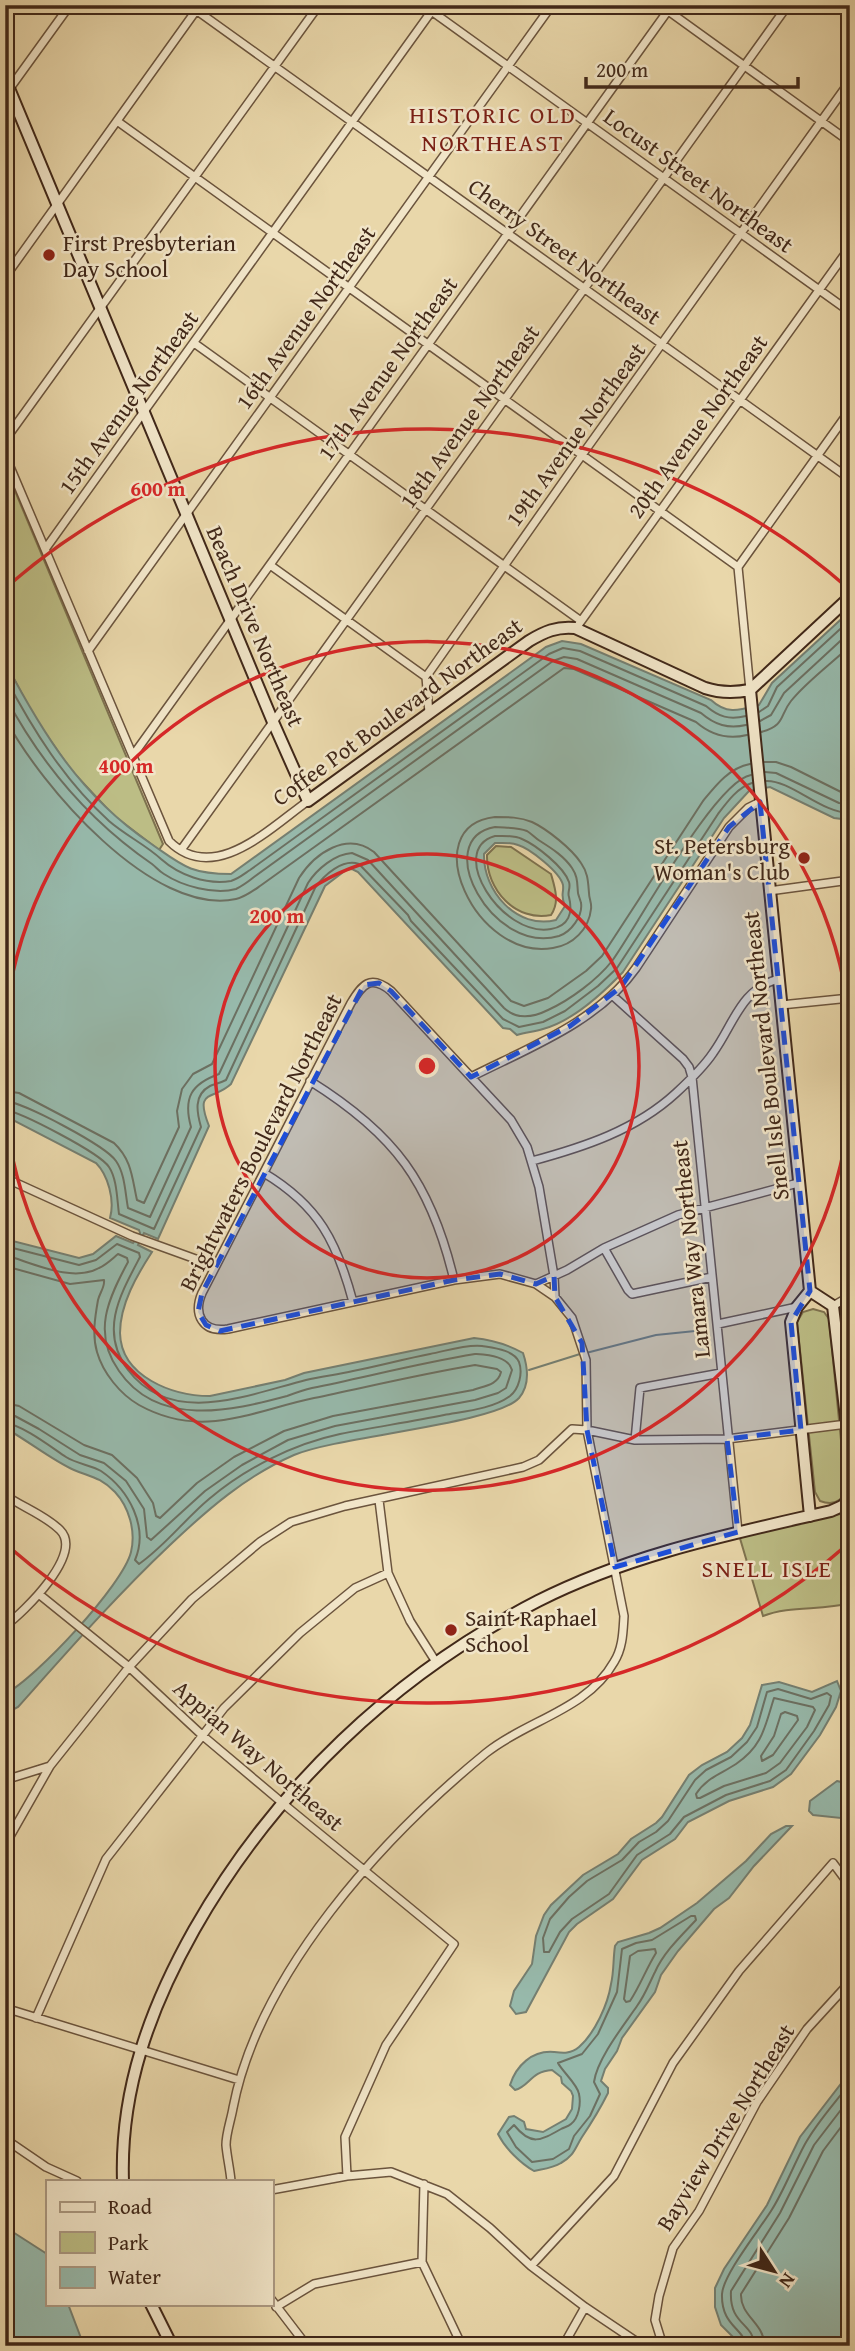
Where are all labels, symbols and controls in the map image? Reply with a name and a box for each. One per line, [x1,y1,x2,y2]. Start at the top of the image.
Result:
scale bar [586,46,797,90]
text: 200 m [596,54,648,85]
district label: HISTORIC OLD NORTHEAST [409,97,577,160]
street label: Locust Street Northeast [597,100,801,260]
street label: Cherry Street Northeast [462,170,668,332]
street label: 16th Avenue Northeast [227,218,383,416]
place label: First Presbyterian Day School [63,226,236,285]
marker: First Presbyterian Day School [41,247,57,263]
street label: 17th Avenue Northeast [309,269,465,467]
street label: 15th Avenue Northeast [50,303,206,501]
street label: 18th Avenue Northeast [391,317,547,515]
street label: 20th Avenue Northeast [619,327,775,525]
street label: 19th Avenue Northeast [497,335,653,533]
text: 600 m [130,473,186,504]
street label: Beach Drive Northeast [199,520,313,732]
street label: Coffee Pot Boulevard Northeast [265,609,529,813]
text: 400 m [98,750,154,781]
place label: St. Petersburg Woman's Club [654,829,791,888]
marker: St. Petersburg Woman's Club [796,850,812,866]
text: 200 m [249,900,305,931]
street label: Snell Isle Boulevard Northeast [733,910,797,1202]
street label: Brightwaters Boulevard Northeast [170,987,350,1297]
centre of rings [415,1054,439,1078]
street label: Lamara Way Northeast [662,1138,718,1360]
district label: SNELL ISLE [701,1551,833,1586]
place label: Saint Raphael School [465,1601,597,1660]
marker: Saint Raphael School [443,1622,459,1638]
street label: Appian Way Northeast [167,1672,351,1838]
street label: Bayview Drive Northeast [648,2017,802,2237]
legend [46,2180,273,2306]
text: Road [108,2191,153,2222]
text: Park [108,2227,149,2258]
north arrow [740,2236,810,2306]
text: Water [108,2261,161,2292]
text: N [773,2268,803,2295]

